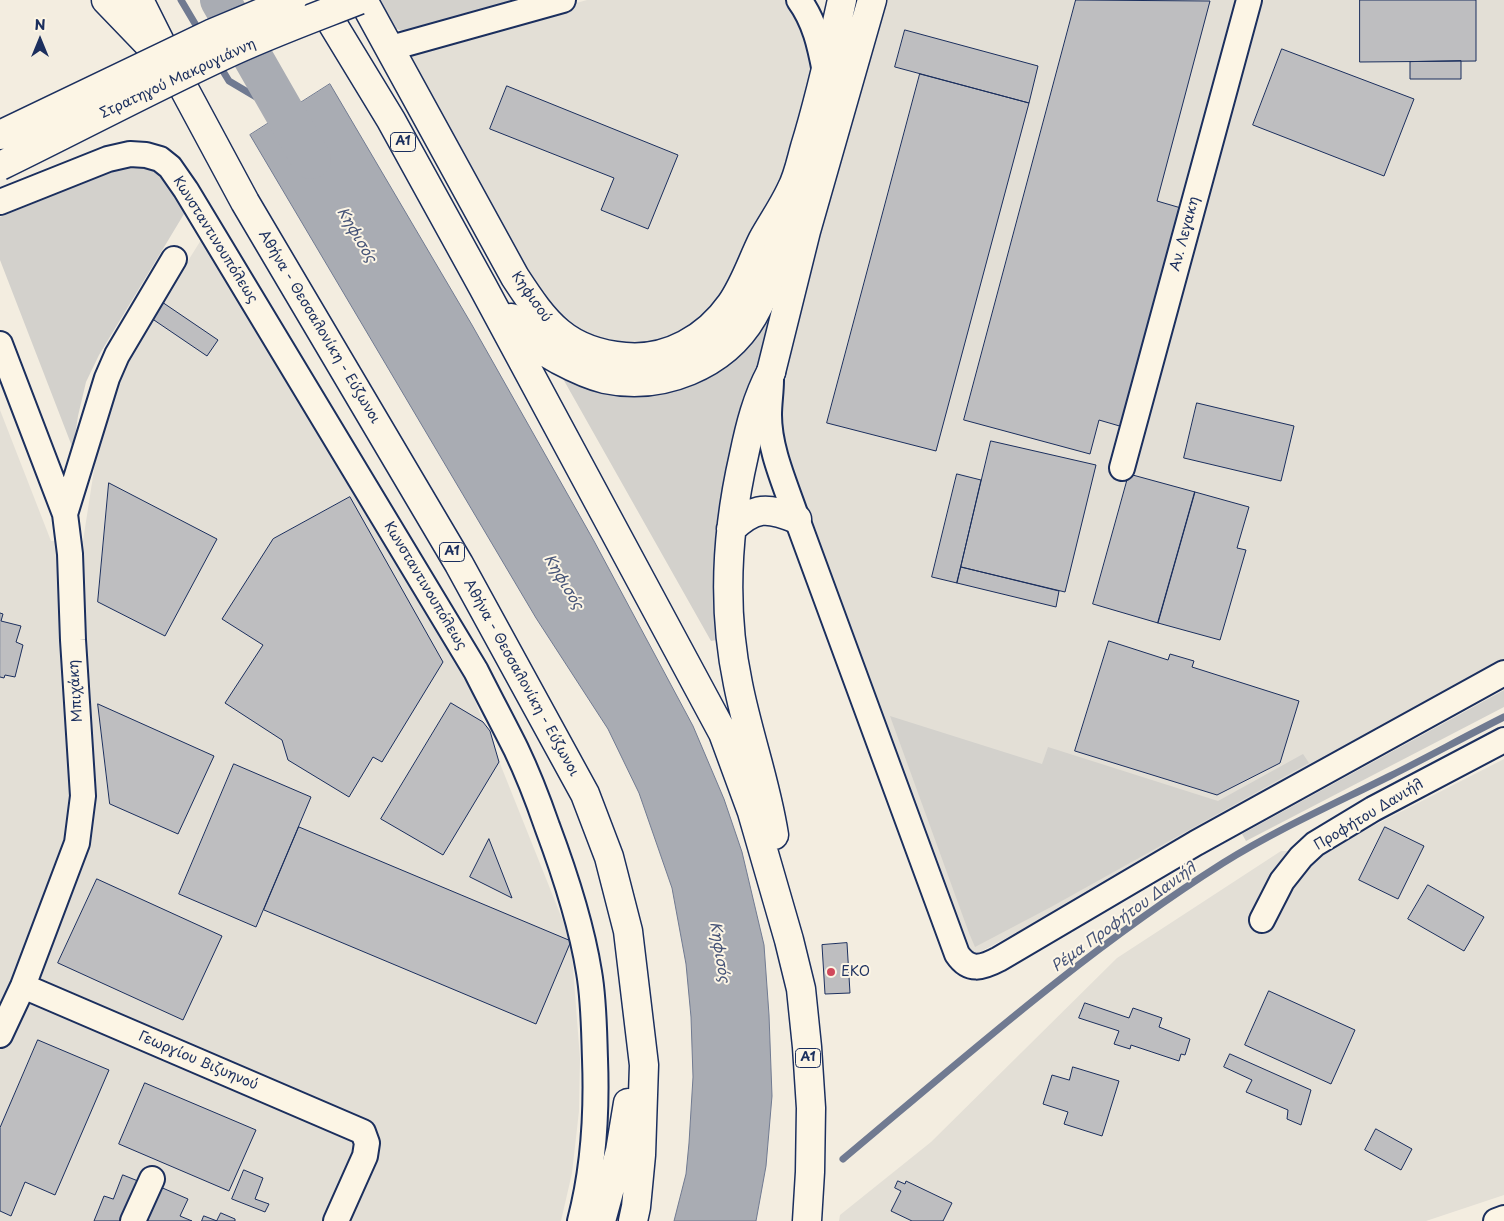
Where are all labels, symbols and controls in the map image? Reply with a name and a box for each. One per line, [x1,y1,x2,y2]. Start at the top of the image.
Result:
text: N [34,14,46,35]
north arrow [15,15,65,65]
street label: Στρατηγού Μακρυγιάννη [97,35,259,123]
road number: Α1 [390,132,416,152]
street label: Κωνσταντινουπόλεως [169,173,261,307]
street label: Αν. Λεγακη [1167,195,1203,273]
water label: Κηφισός [333,204,379,266]
street label: Αθήνα - Θεσσαλονίκη - Εύζωνοι [255,227,383,427]
street label: Κηφισού [507,268,555,326]
street label: Κωνσταντινουπόλεως [380,519,470,653]
road number: Α1 [440,542,464,562]
water label: Κηφισός [540,551,586,613]
street label: Αθήνα - Θεσσαλονίκη - Εύζωνοι [460,577,582,779]
street label: Μπιχάκη [65,659,87,723]
street label: Προφήτου Δανιήλ [1312,776,1426,854]
water label: Ρέμα Προφήτου Δανιήλ [1048,860,1200,976]
water label: Κηφισός [705,920,733,984]
place label: EKO [841,964,870,980]
marker: EKO [825,966,837,978]
street label: Γεωργίου Βιζυηνού [136,1028,260,1094]
road number: Α1 [796,1048,820,1068]

